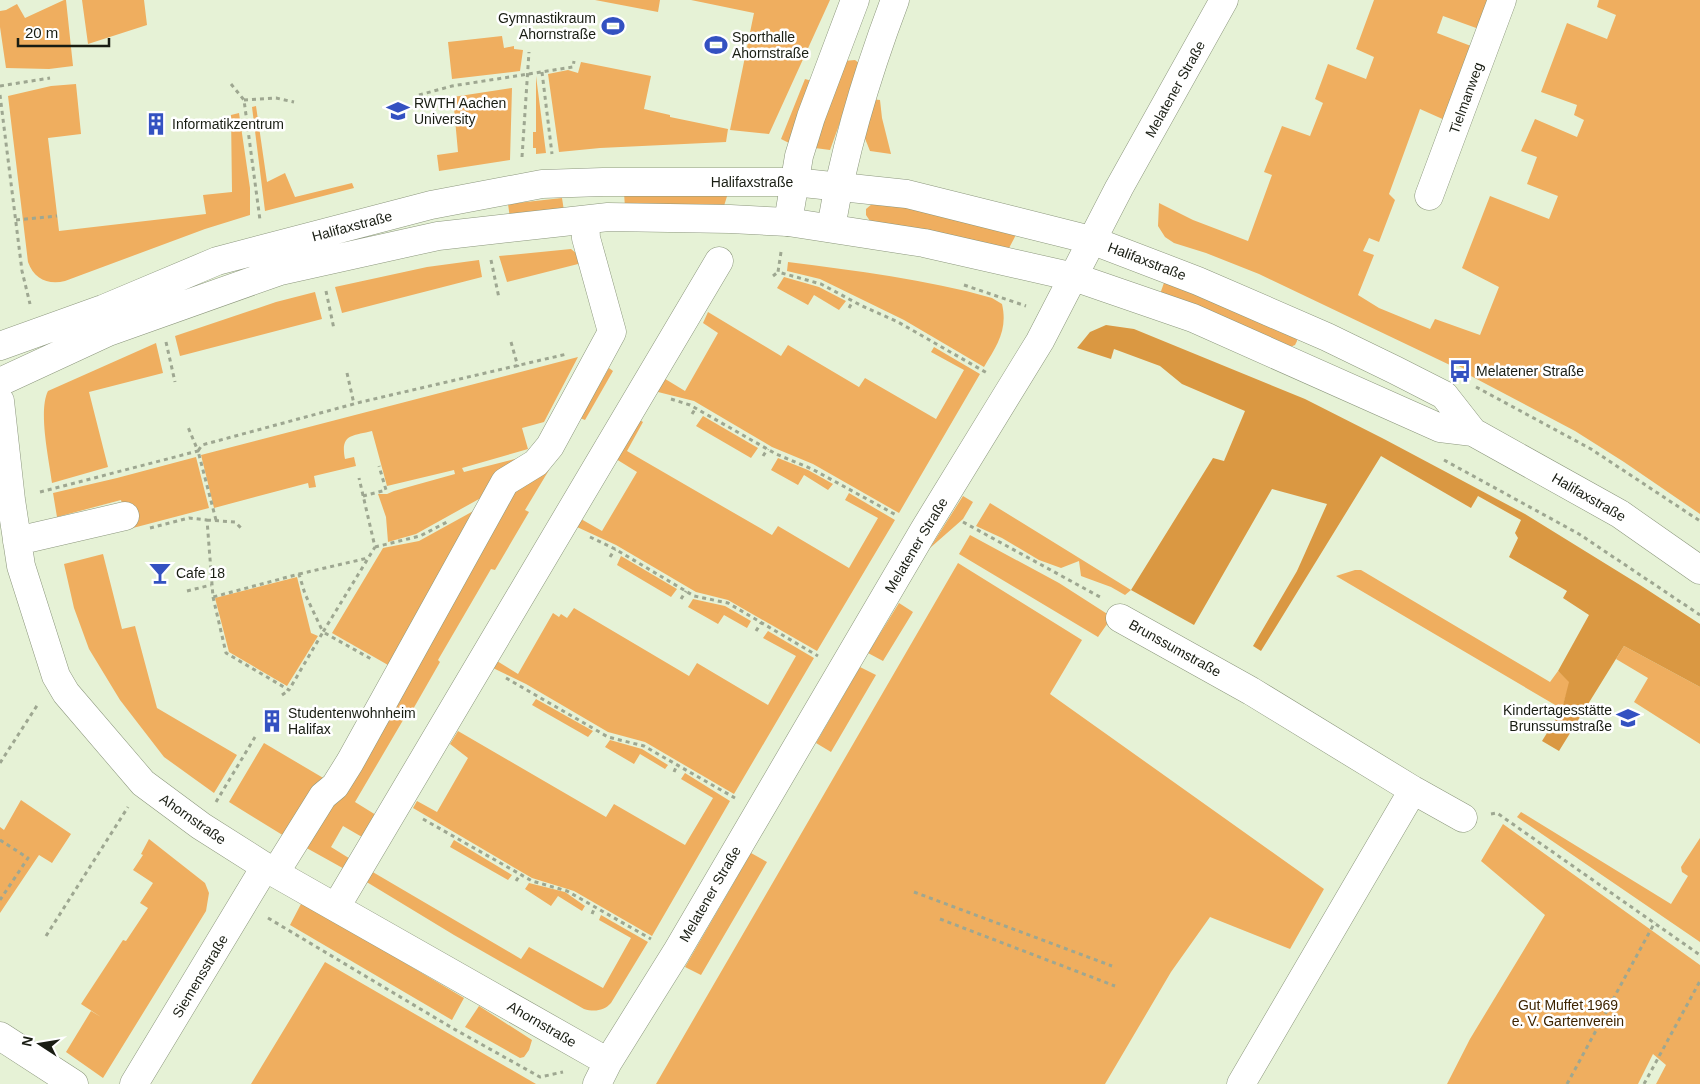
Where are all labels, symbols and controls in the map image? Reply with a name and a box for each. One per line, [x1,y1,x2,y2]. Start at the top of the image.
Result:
place label: Gymnastikraum Ahornstraße [498,10,596,42]
sports icon: Gymnastikraum Ahornstraße [600,13,626,39]
scale bar [18,15,109,47]
text: 20 m [25,24,58,41]
place label: Sporthalle Ahornstraße [732,29,809,61]
sports icon: Sporthalle Ahornstraße [703,32,729,58]
street label: Melatener Straße [1142,38,1208,140]
street label: Tielmanweg [1446,60,1486,136]
place label: RWTH Aachen University [414,95,506,127]
school or university icon: RWTH Aachen University [385,98,411,124]
building icon: Informatikzentrum [143,111,169,137]
place label: Informatikzentrum [172,116,284,132]
street label: Halifaxstraße [711,174,793,190]
street label: Halifaxstraße [310,208,394,244]
street label: Halifaxstraße [1106,239,1189,283]
bus stop icon: Melatener Straße [1447,358,1473,384]
place label: Melatener Straße [1476,363,1584,379]
street label: Halifaxstraße [1549,469,1629,525]
street label: Melatener Straße [881,494,951,595]
bar icon: Cafe 18 [147,560,173,586]
place label: Cafe 18 [176,565,225,581]
street label: Brunssumstraße [1126,616,1224,680]
place label: Kindertagesstätte Brunssumstraße [1503,702,1612,734]
place label: Studentenwohnheim Halifax [288,705,416,737]
school or university icon: Kindertagesstätte Brunssumstraße [1615,705,1641,731]
building icon: Studentenwohnheim Halifax [259,708,285,734]
street label: Ahornstraße [157,790,229,848]
street label: Melatener Straße [676,843,744,945]
street label: Siemensstraße [169,931,231,1020]
park label: Gut Muffet 1969 e. V. Gartenverein [1512,997,1624,1029]
street label: Ahornstraße [505,998,580,1050]
north arrow [15,1019,65,1069]
text: N [18,1035,36,1048]

